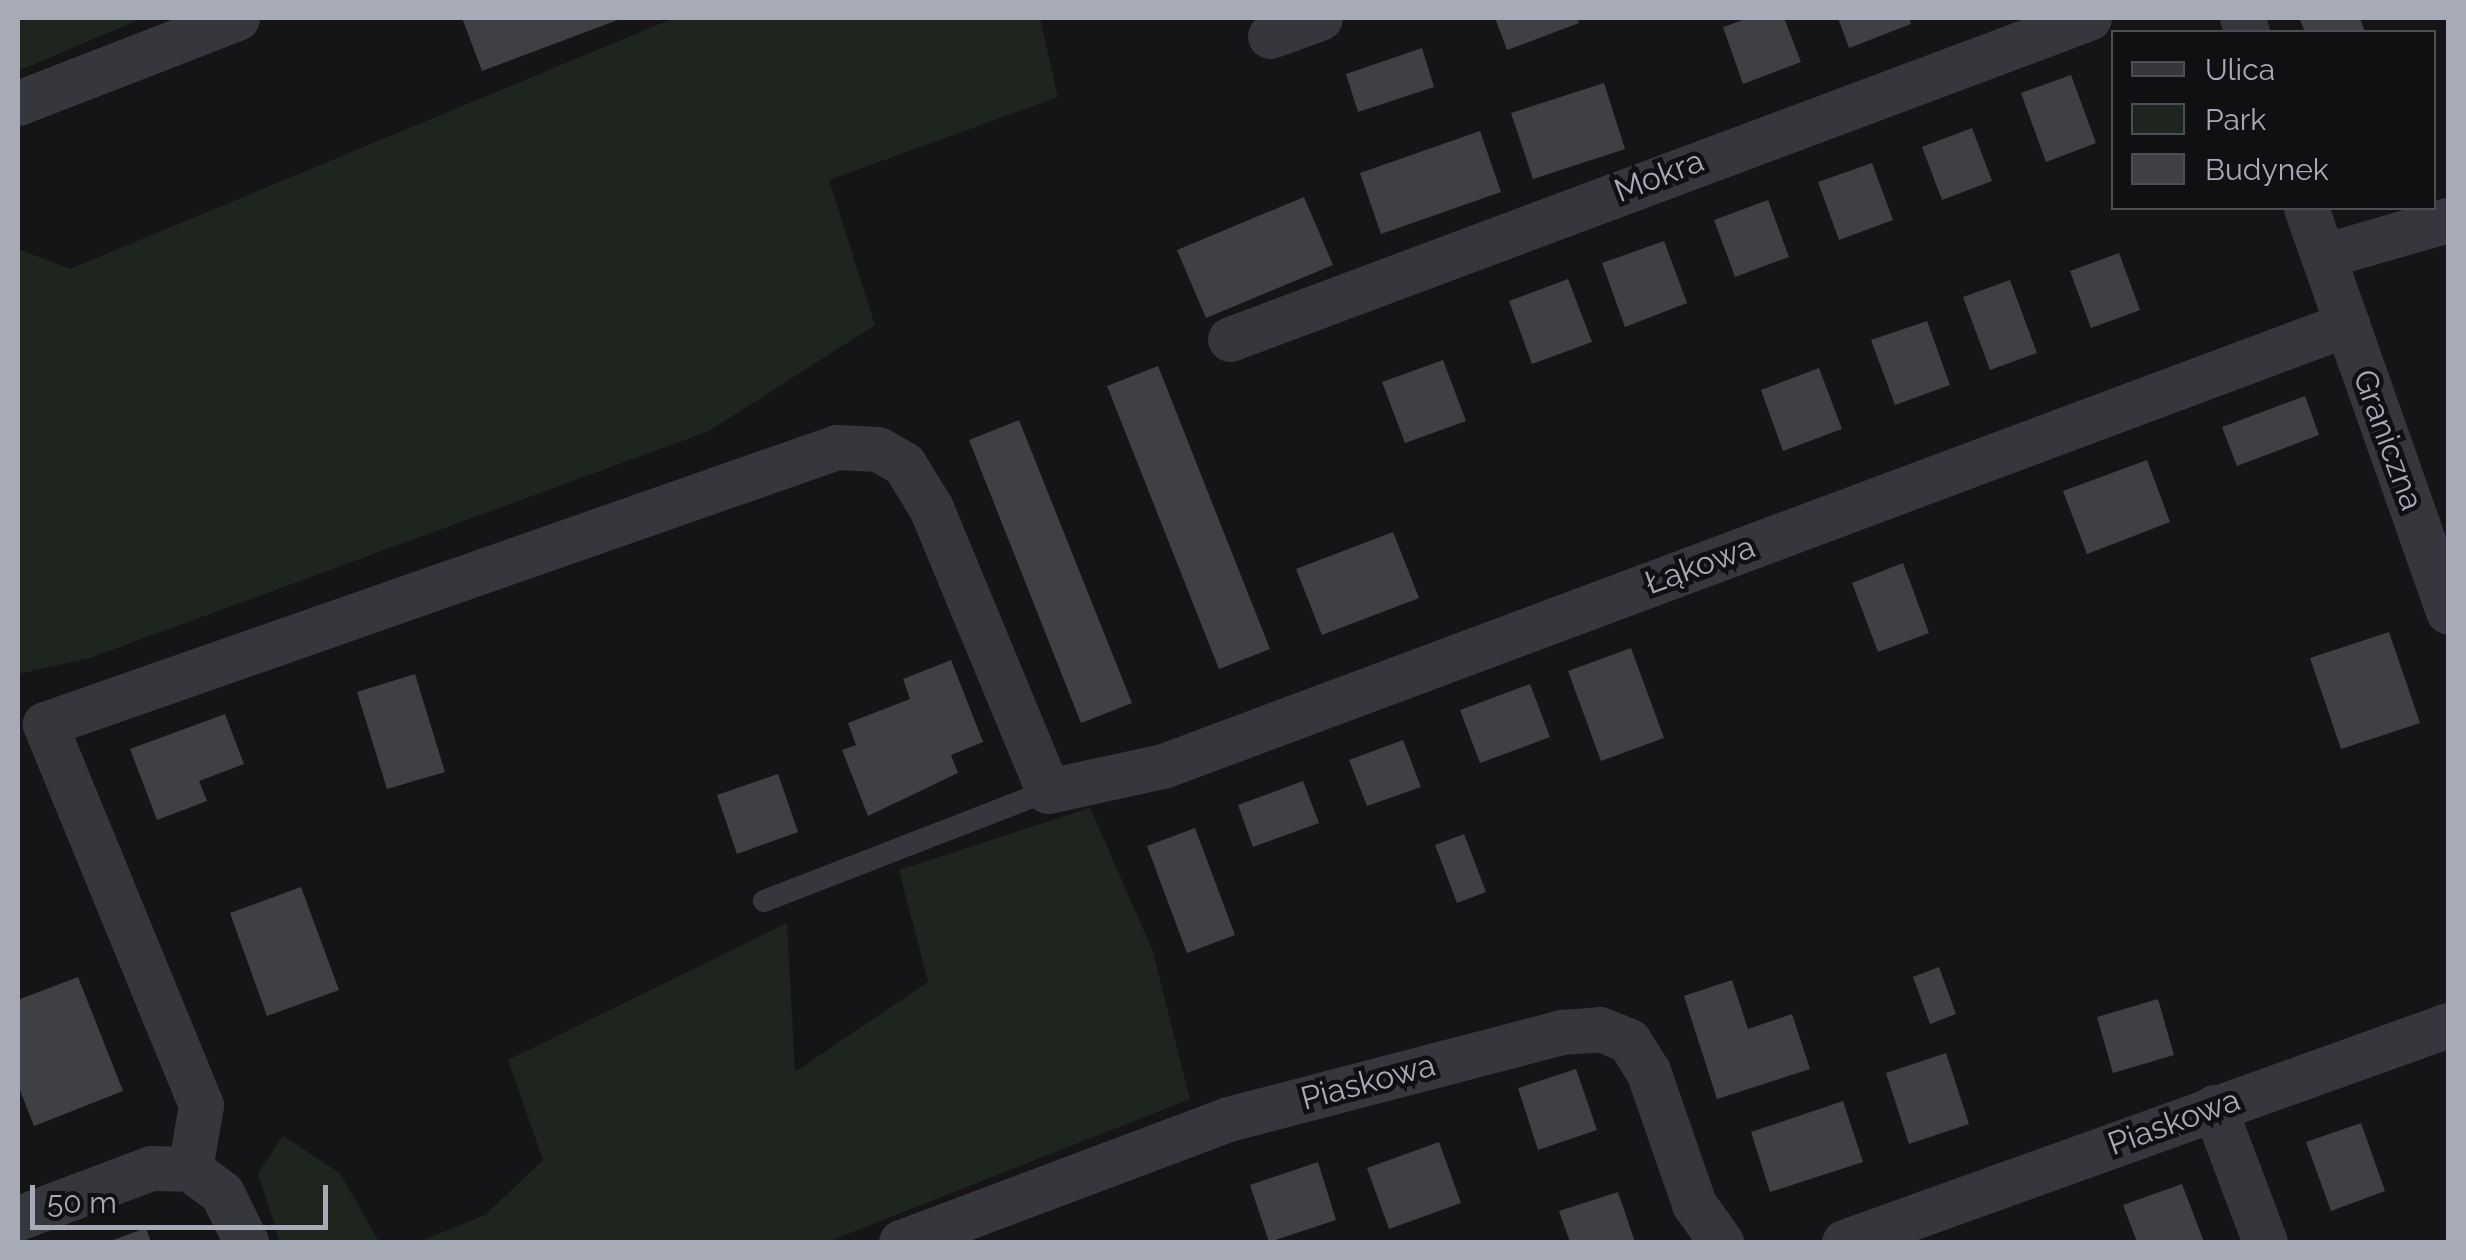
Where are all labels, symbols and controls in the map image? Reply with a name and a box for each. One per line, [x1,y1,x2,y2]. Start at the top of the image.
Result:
legend [2111,30,2436,210]
text: Ulica [2205,52,2275,87]
text: Park [2205,102,2266,137]
street label: Mokra [1609,142,1709,210]
text: Budynek [2205,152,2329,187]
street label: Graniczna [2345,365,2431,515]
street label: Łąkowa [1640,527,1760,603]
street label: Piaskowa [1297,1046,1439,1118]
street label: Piaskowa [2103,1080,2245,1164]
scale bar [35,1165,332,1227]
text: 50 m [47,1185,117,1220]

